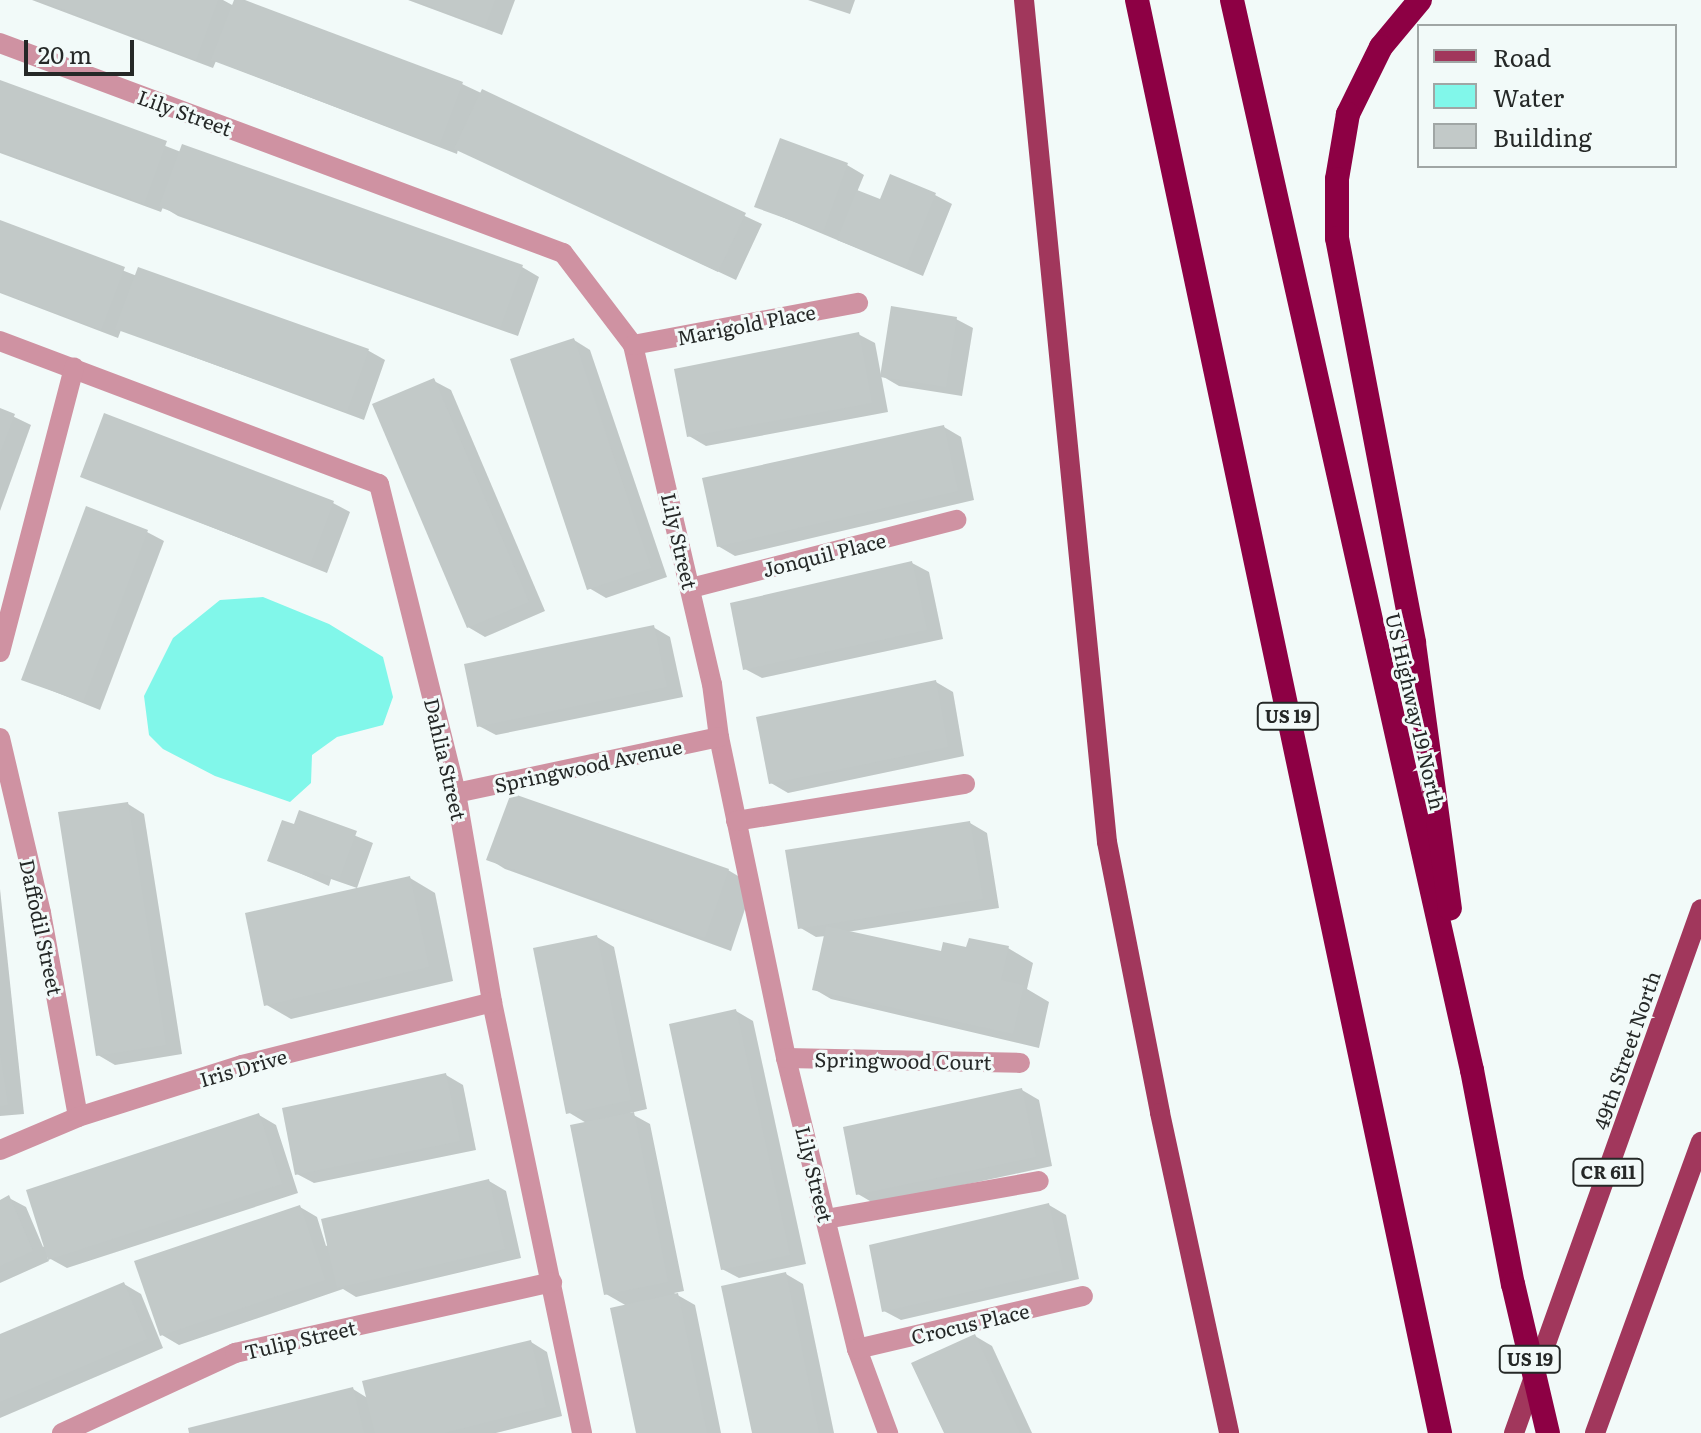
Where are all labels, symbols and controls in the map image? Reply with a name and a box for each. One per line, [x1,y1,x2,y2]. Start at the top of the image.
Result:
scale bar [28,24,138,74]
legend [1417,24,1677,168]
text: 20 m [38,36,92,71]
text: Road [1493,39,1551,74]
text: Water [1493,79,1564,114]
street label: Lily Street [135,84,235,140]
text: Building [1493,119,1592,154]
street label: Marigold Place [675,299,817,349]
street label: Lily Street [657,490,703,592]
street label: Jonquil Place [760,527,888,581]
street label: US Highway 19 North [1382,610,1450,812]
street label: Dahlia Street [420,696,472,822]
road number: US 19 [1256,702,1320,730]
street label: Springwood Avenue [492,733,684,797]
street label: Daffodil Street [16,857,68,997]
street label: 49th Street North [1588,968,1664,1132]
street label: Iris Drive [196,1043,290,1091]
street label: Springwood Court [814,1046,992,1074]
street label: Lily Street [791,1123,839,1225]
road number: CR 611 [1572,1158,1644,1186]
street label: Crocus Place [909,1298,1031,1348]
street label: Tulip Street [242,1314,358,1364]
road number: US 19 [1498,1345,1562,1373]

